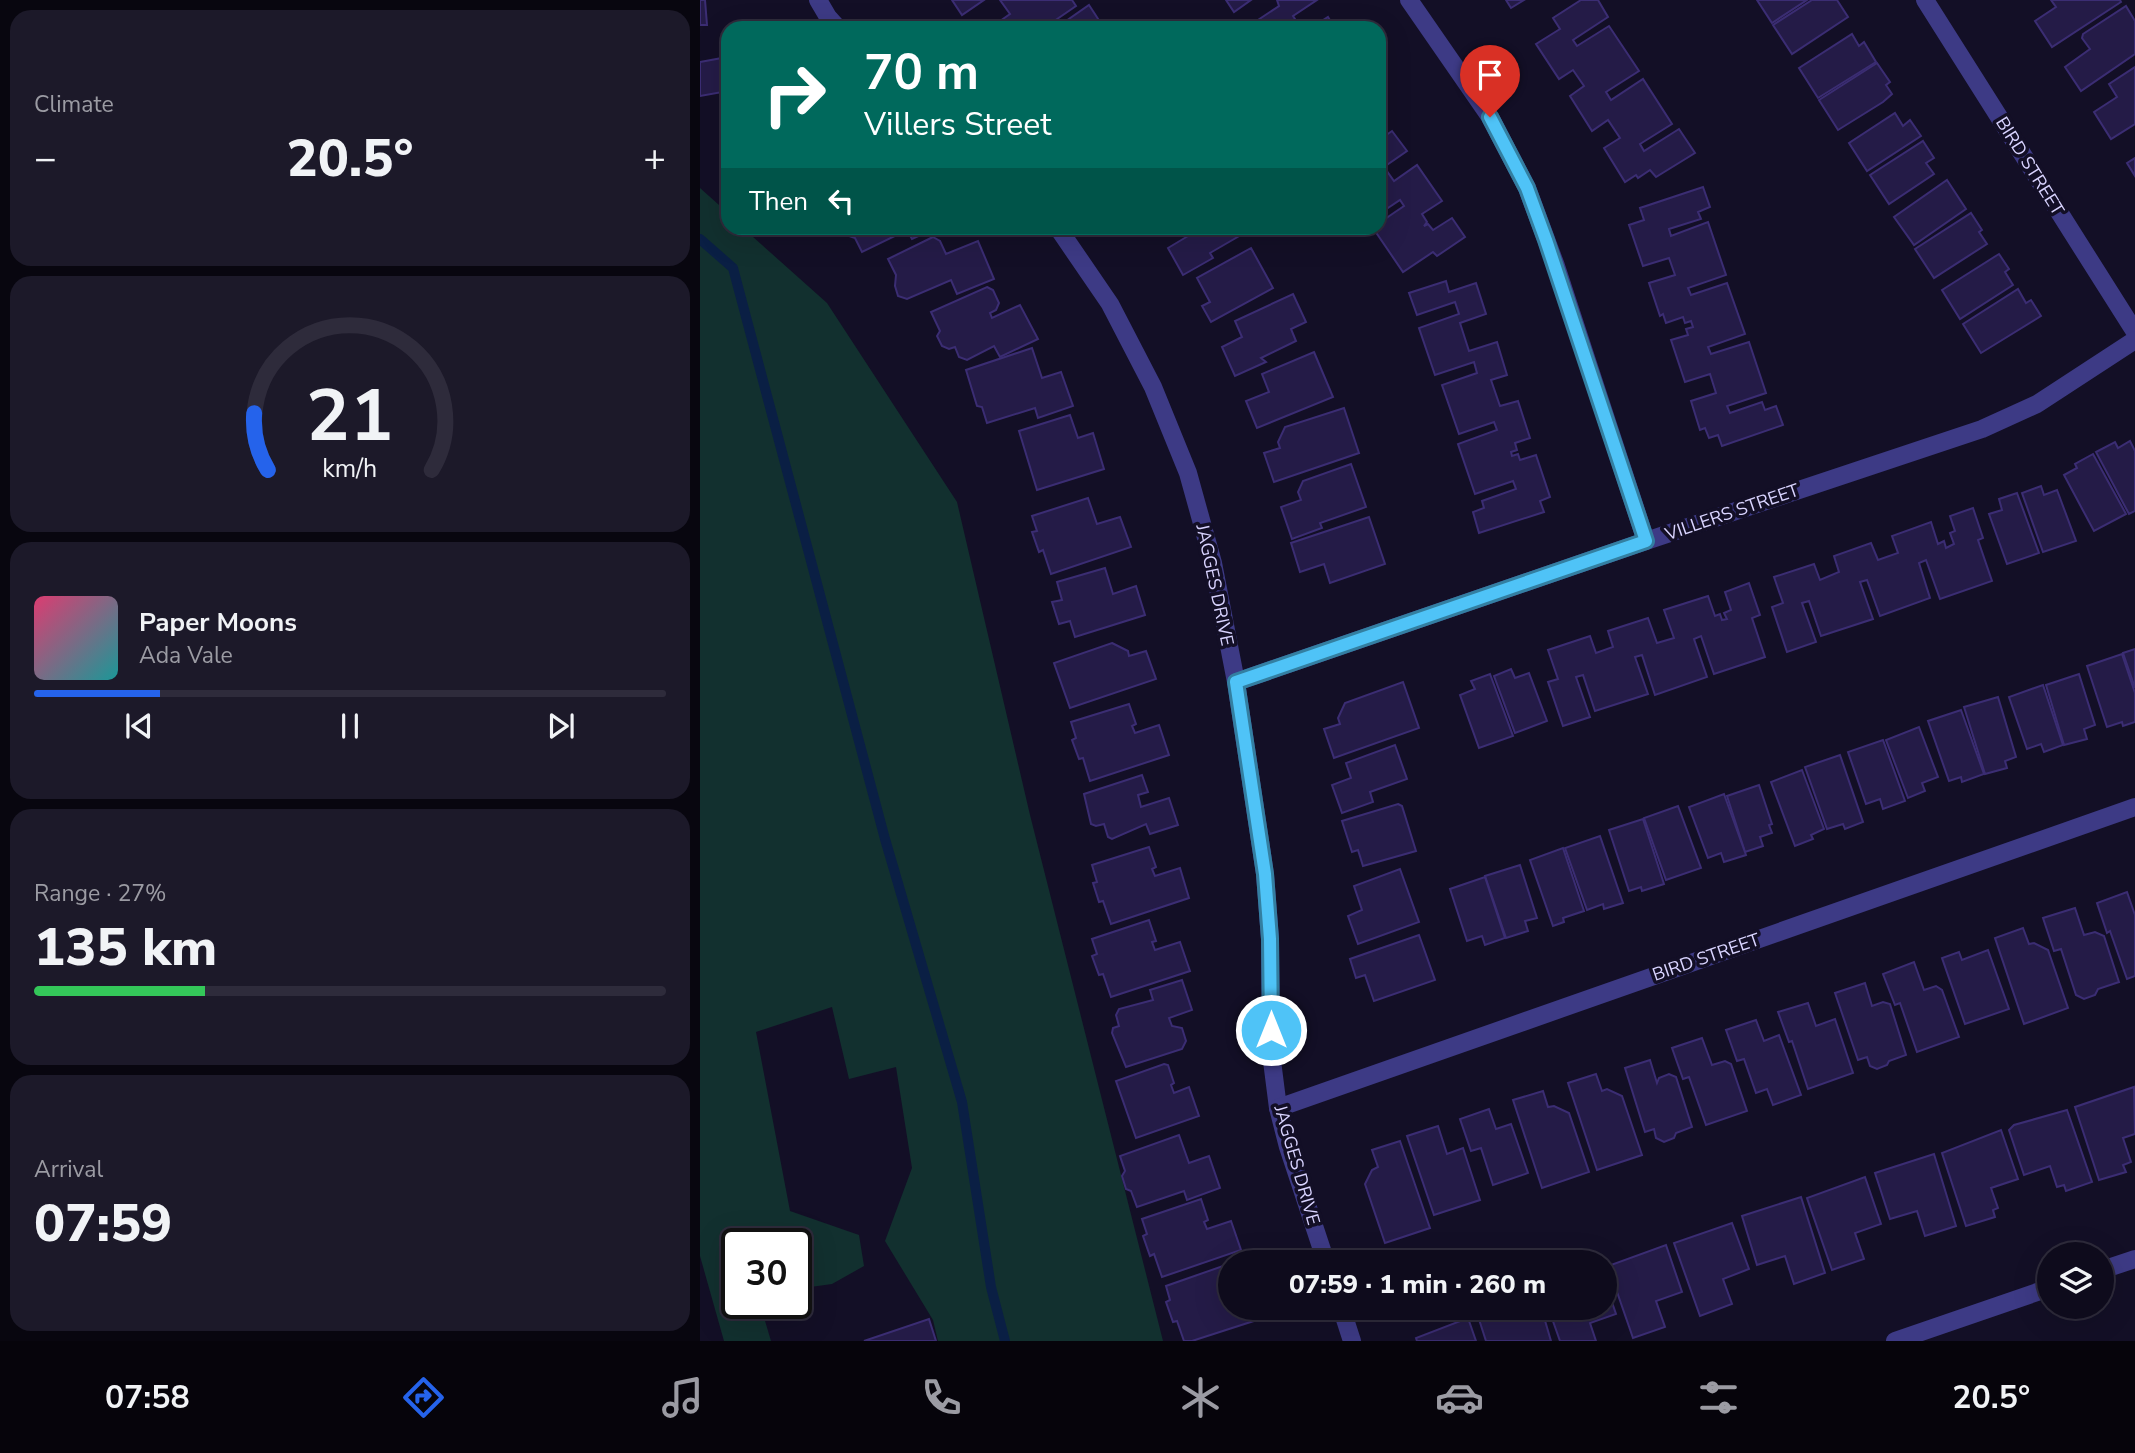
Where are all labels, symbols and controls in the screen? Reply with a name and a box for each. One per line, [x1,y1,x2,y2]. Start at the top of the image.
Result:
text: 70 m [864,39,979,106]
pin [1460,45,1520,117]
icon: right [749,49,840,140]
icon: arrive [1471,56,1509,94]
text: Climate [34,89,114,120]
text: Villers Street [864,103,1052,146]
street label: BIRD STREET [1990,112,2070,220]
text: 20.5° [286,123,414,194]
text: − [34,133,57,184]
text: + [643,133,666,184]
icon: left [822,182,860,220]
text: Then [749,184,808,219]
text: 21 [306,367,394,467]
text: km/h [322,452,378,486]
street label: VILLERS STREET [1661,478,1802,546]
street label: JAGGES DRIVE [1190,521,1240,648]
text: Paper Moons [139,605,297,640]
text: Ada Vale [139,640,233,671]
icon: previous [120,707,158,745]
icon: pause [331,707,369,745]
icon: next [542,707,580,745]
text: Range · 27% [34,878,166,909]
text: 135 km [34,912,217,983]
street label: BIRD STREET [1649,927,1763,987]
position arrow [1234,993,1308,1067]
street label: JAGGES DRIVE [1268,1101,1326,1228]
text: Arrival [34,1154,103,1185]
text: 07:59 [34,1188,172,1259]
speed limit sign: 30 [721,1228,812,1319]
map controls [2037,1242,2114,1319]
button: layers [2037,1242,2114,1319]
text: 07:59 · 1 min · 260 m [1289,1267,1546,1302]
icon: directions [399,1373,448,1422]
icon: music [658,1373,707,1422]
icon: phone [917,1373,966,1422]
icon: climate [1176,1373,1225,1422]
icon: car [1435,1373,1484,1422]
icon: filters [1694,1373,1743,1422]
text: 07:58 [105,1376,190,1419]
text: 20.5° [1952,1376,2030,1419]

